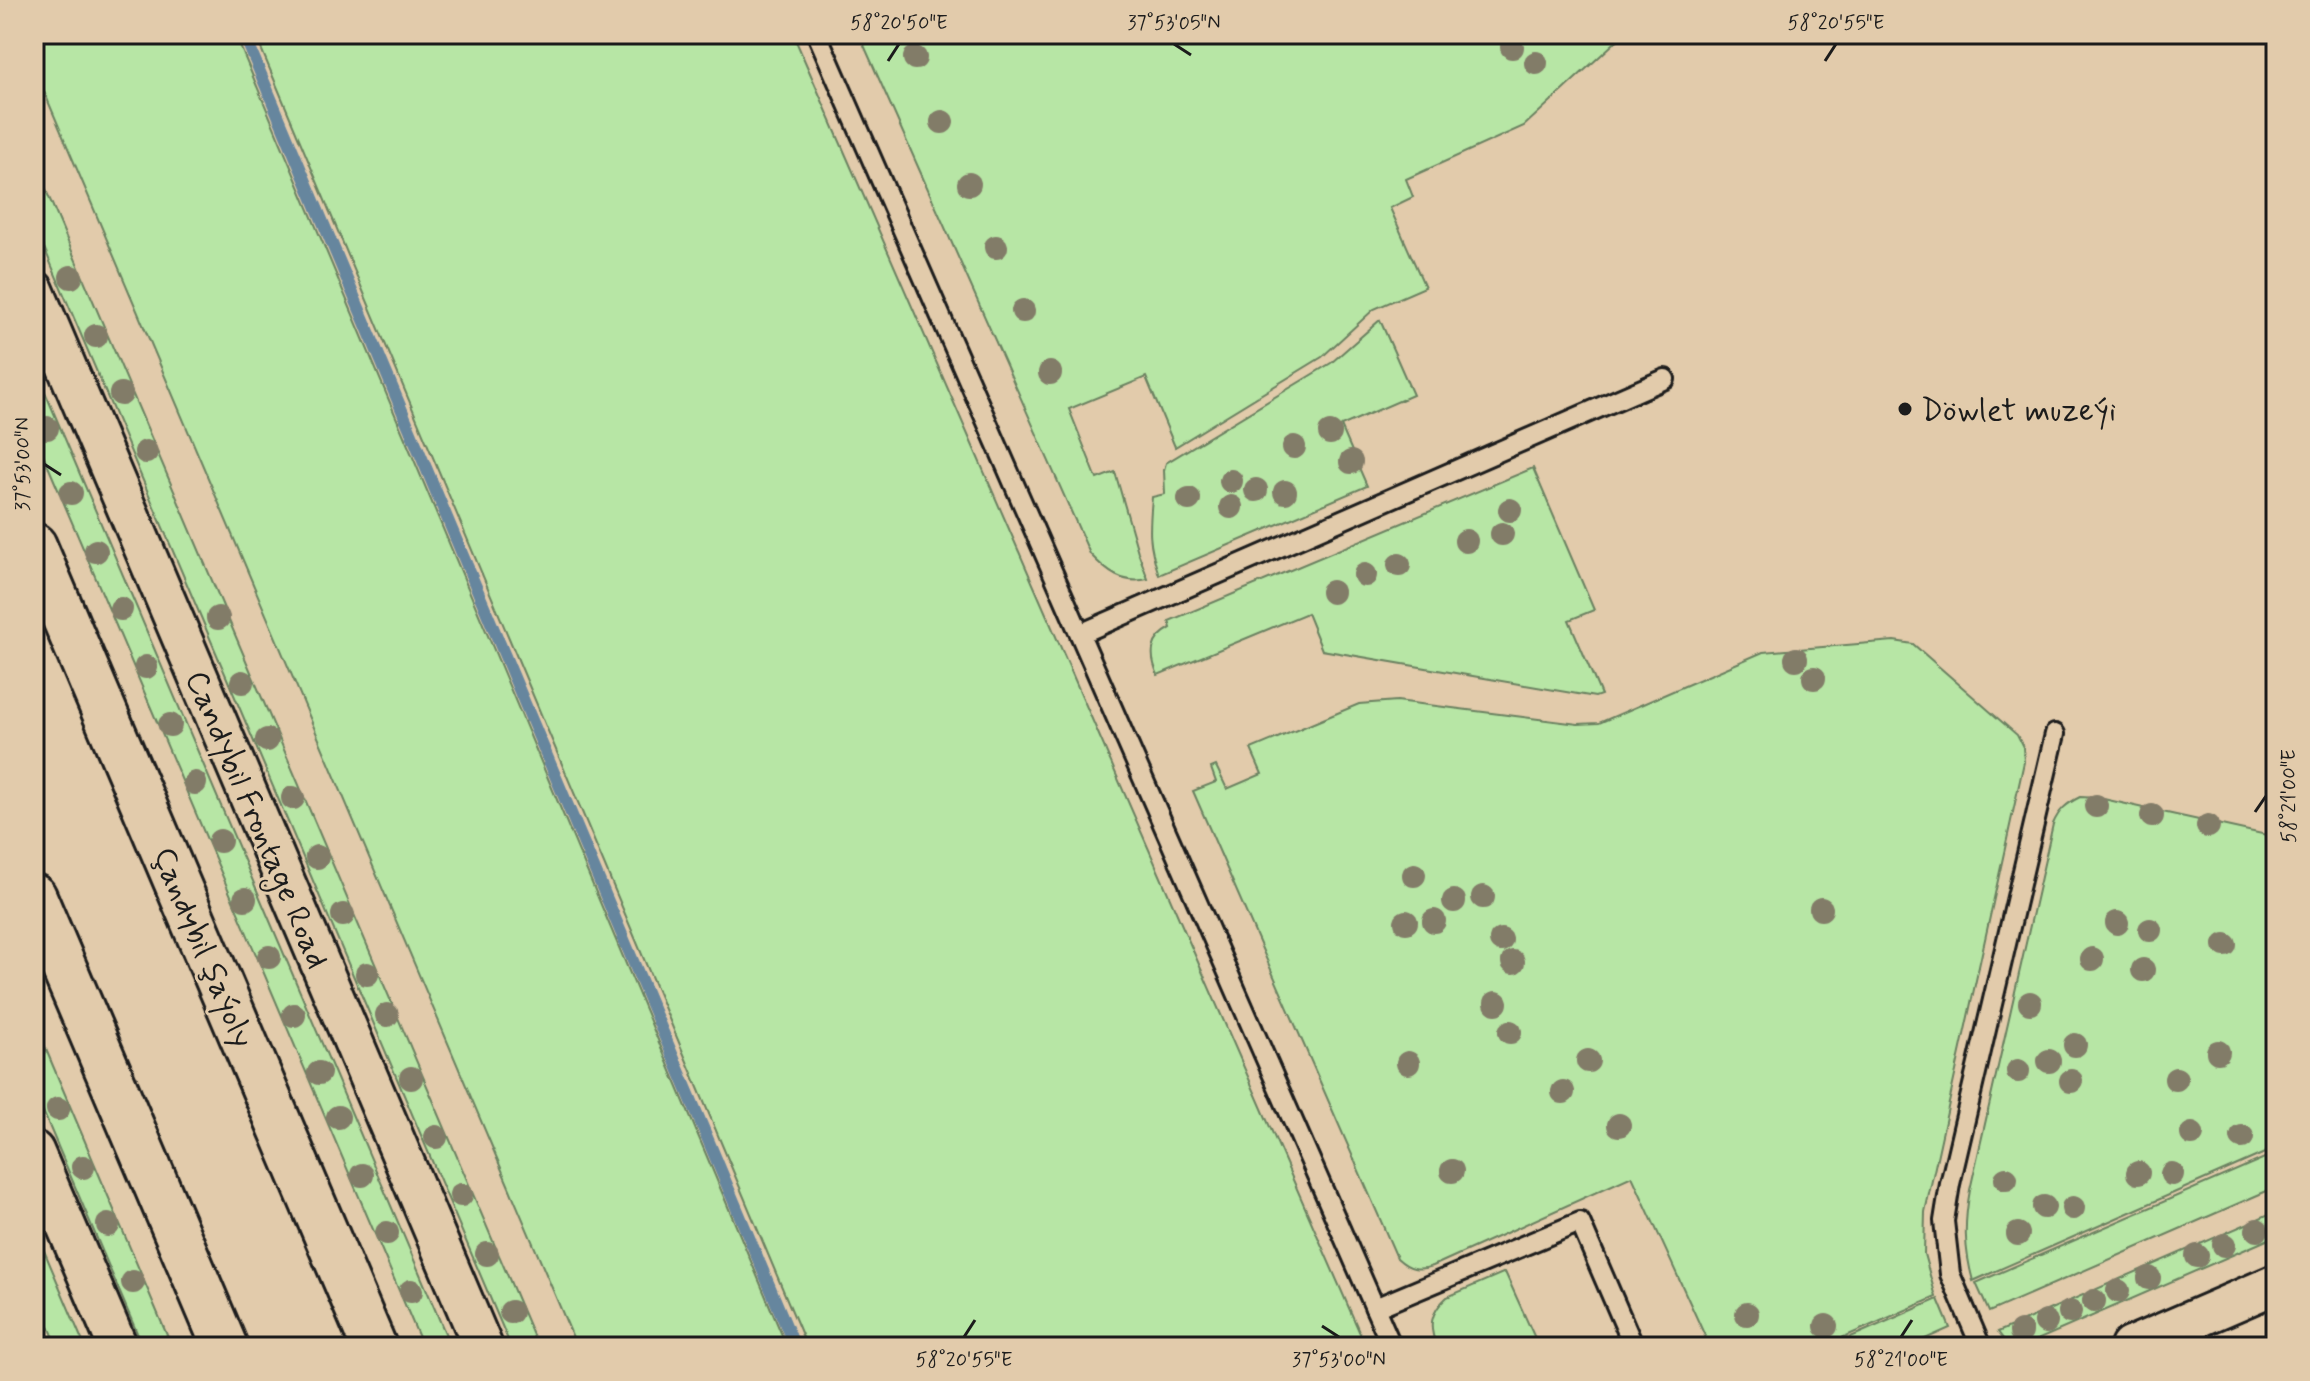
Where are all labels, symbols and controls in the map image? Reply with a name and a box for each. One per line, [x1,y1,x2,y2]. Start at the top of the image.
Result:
text: 58°20'50"E [850,10,948,37]
text: 37°53'05"N [1128,10,1221,37]
text: 58°20'55"E [1788,10,1884,37]
place label: Döwlet muzeýi [1921,390,2116,432]
marker: Döwlet muzeýi [1896,400,1914,418]
text: 37°53'00"N [10,417,37,511]
street label: Candybil Frontage Road [173,664,338,976]
text: 58°21'00"E [2276,749,2303,843]
street label: Çandybil şaýoly [141,841,263,1054]
text: 58°20'55"E [916,1347,1012,1374]
text: 37°53'00"N [1292,1347,1386,1374]
text: 58°21'00"E [1854,1347,1948,1374]

